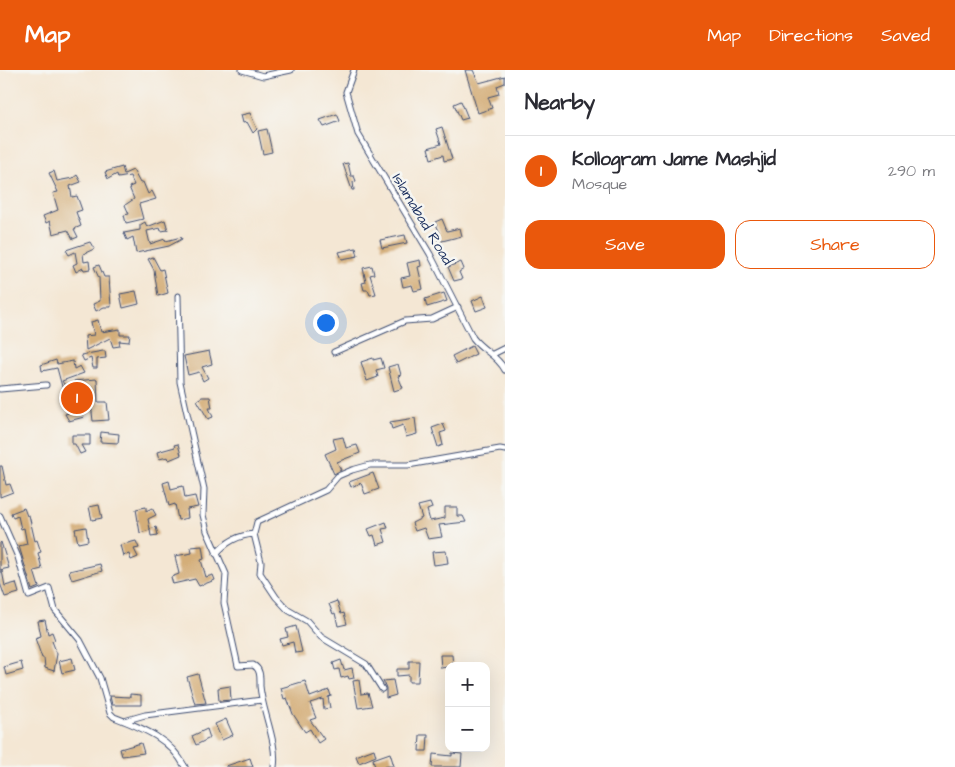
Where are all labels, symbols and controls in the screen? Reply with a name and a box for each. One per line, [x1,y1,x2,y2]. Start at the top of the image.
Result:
text: Map [25,18,70,52]
text: Map [707,23,741,48]
text: Directions [769,23,853,48]
text: Saved [881,23,930,48]
text: Nearby [525,88,595,117]
text: Kollogram Jame Mashjid [572,146,776,173]
text: 1 [540,160,542,182]
text: 290 m [888,160,935,182]
street label: Islamabad Road [387,170,458,269]
text: Mosque [572,173,627,195]
button: Save [525,220,725,269]
button: Share [735,220,935,269]
your location [313,310,339,336]
pin: 1 [61,379,93,417]
map controls [445,662,490,752]
button: + [445,662,490,707]
button: − [445,707,490,752]

